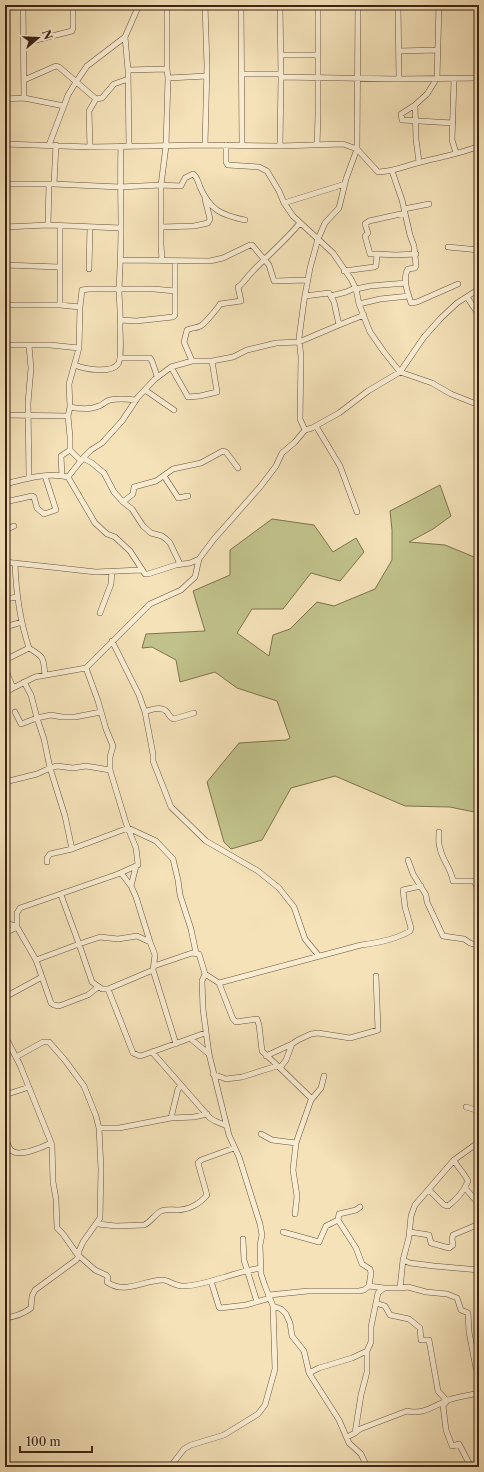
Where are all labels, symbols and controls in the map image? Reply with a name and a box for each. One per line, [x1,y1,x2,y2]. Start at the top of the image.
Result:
north arrow [18,18,58,58]
text: N [39,28,56,42]
scale bar [20,1428,92,1454]
text: 100 m [26,1434,61,1449]

